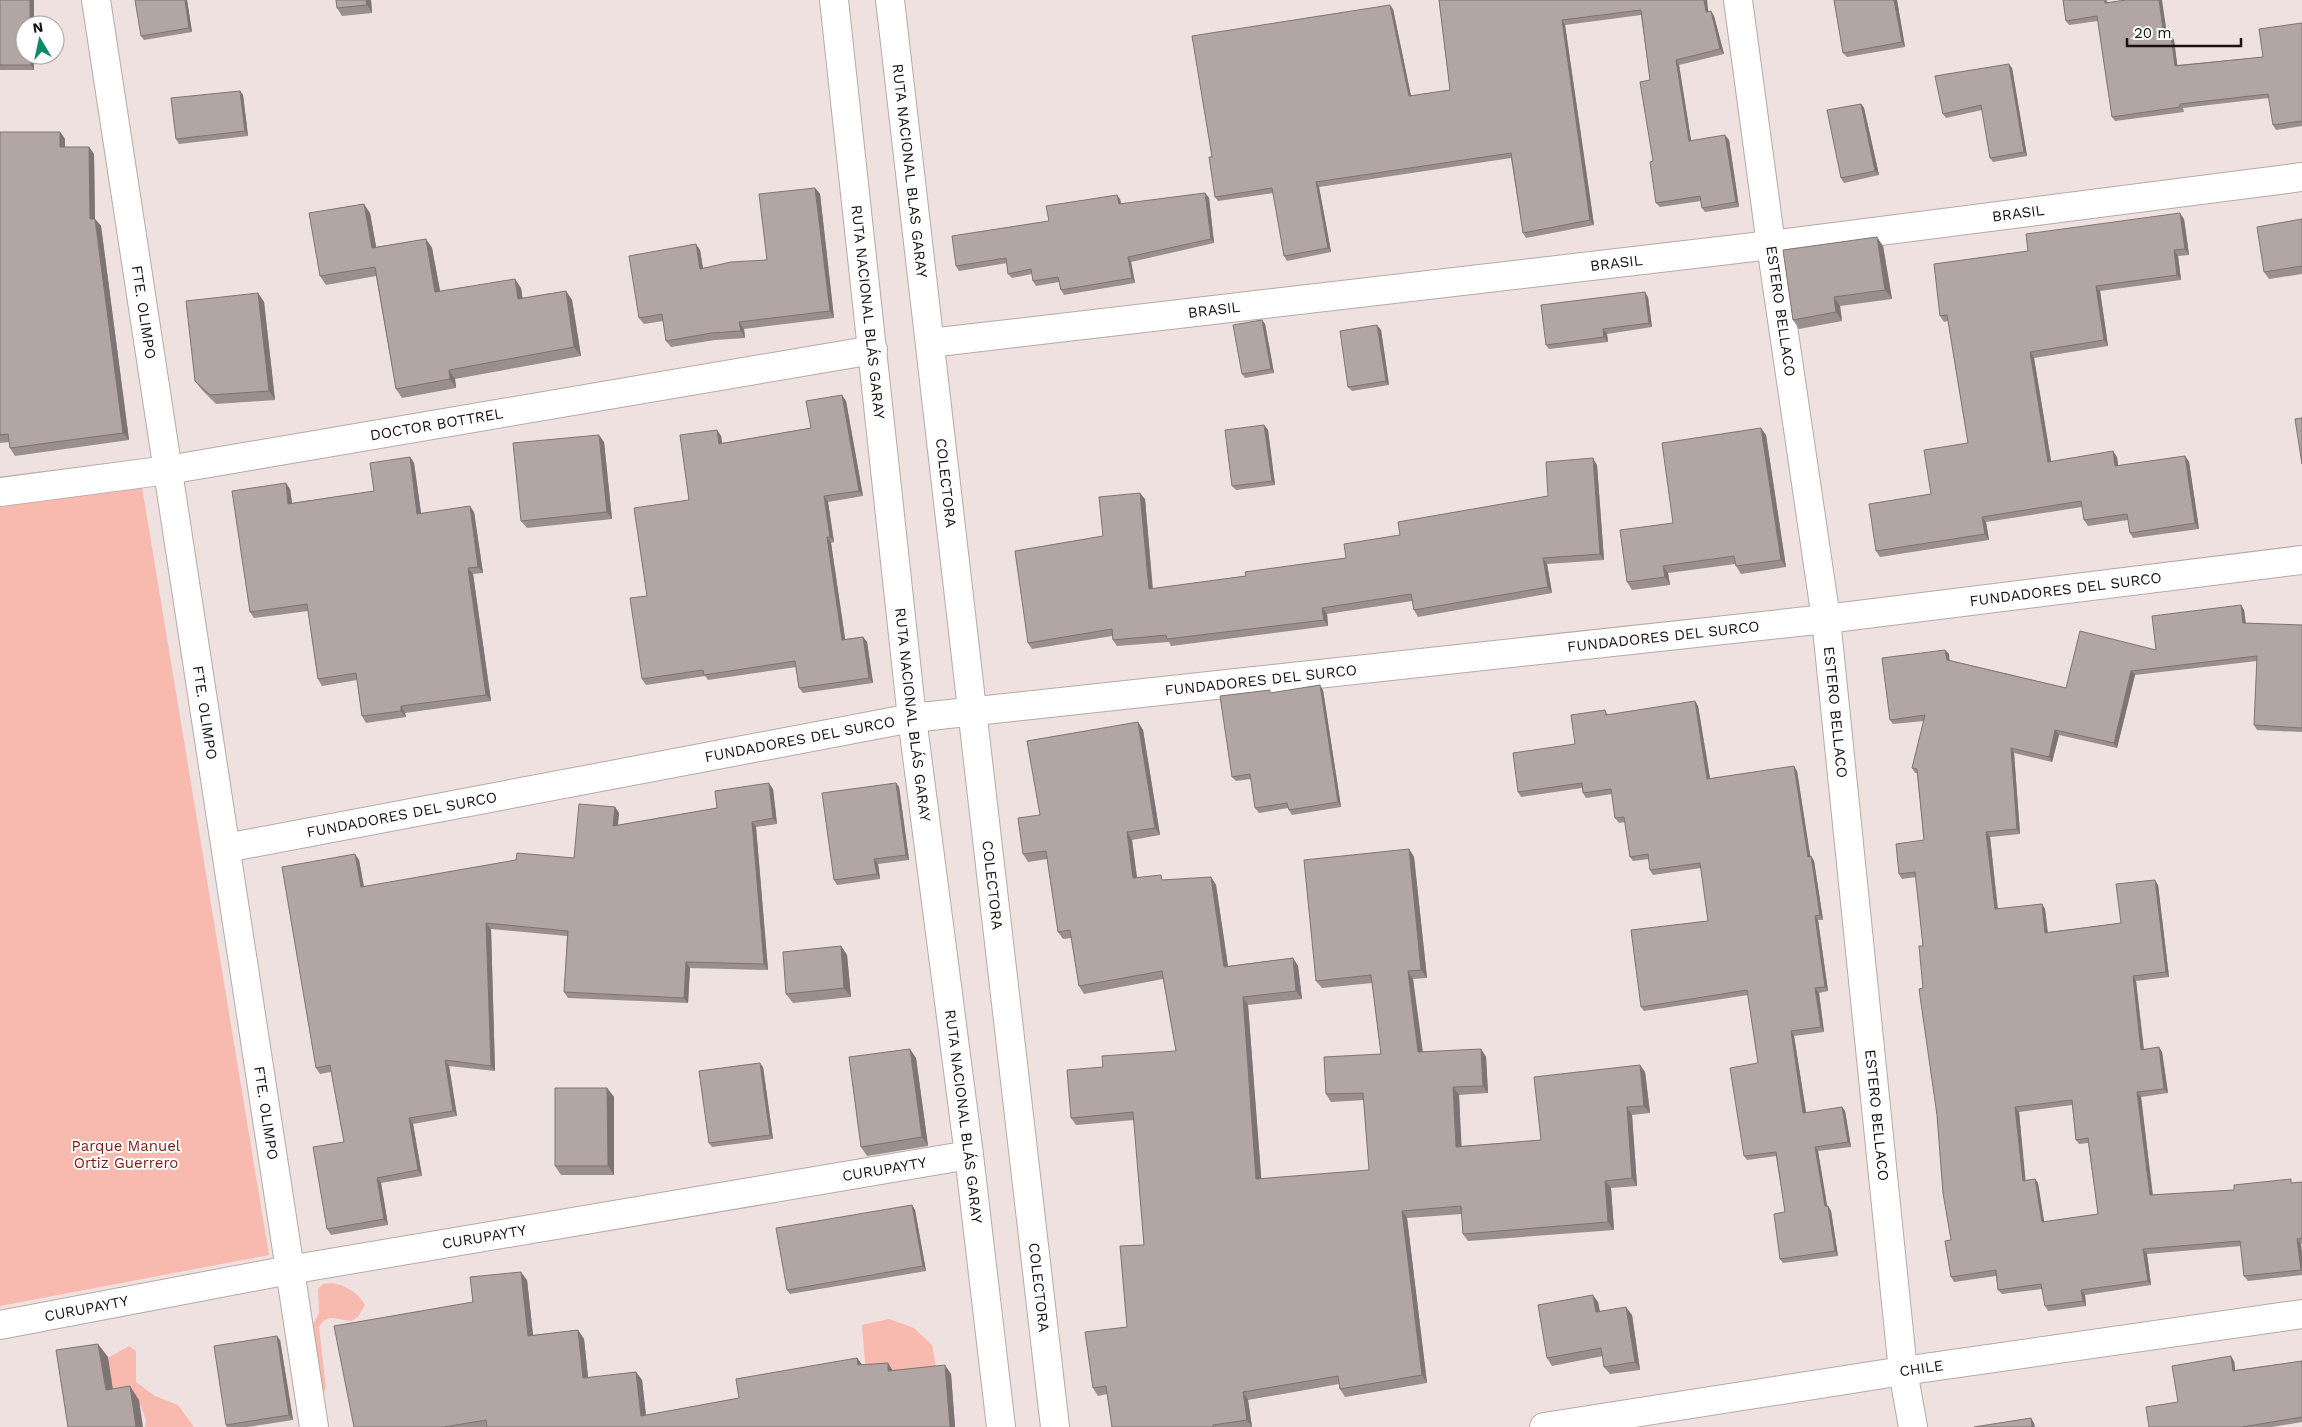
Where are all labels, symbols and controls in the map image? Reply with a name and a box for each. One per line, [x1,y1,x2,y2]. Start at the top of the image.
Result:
north arrow [15,15,65,65]
scale bar [2127,15,2241,47]
text: N [32,18,44,36]
text: 20 m [2134,24,2172,42]
street label: RUTA NACIONAL BLAS GARAY [888,63,931,279]
street label: BRASIL [1991,201,2046,226]
street label: RUTA NACIONAL BLÁS GARAY [847,204,889,421]
street label: ESTERO BELLACO [1762,244,1799,378]
street label: BRASIL [1589,251,1644,275]
street label: FTE. OLIMPO [128,264,160,361]
street label: BRASIL [1187,298,1241,322]
street label: DOCTOR BOTTREL [369,404,505,444]
street label: COLECTORA [932,437,960,529]
street label: FUNDADORES DEL SURCO [1969,568,2163,610]
street label: RUTA NACIONAL BLÁS GARAY [891,607,935,823]
street label: FUNDADORES DEL SURCO [1566,617,1760,656]
street label: ESTERO BELLACO [1820,646,1851,779]
street label: FUNDADORES DEL SURCO [1164,661,1358,700]
street label: FTE. OLIMPO [189,665,221,761]
street label: FUNDADORES DEL SURCO [703,712,896,766]
street label: FUNDADORES DEL SURCO [305,788,499,842]
street label: COLECTORA [978,839,1006,931]
street label: RUTA NACIONAL BLÁS GARAY [941,1008,986,1225]
street label: ESTERO BELLACO [1861,1049,1892,1182]
street label: FTE. OLIMPO [250,1065,282,1161]
park label: Parque Manuel Ortiz Guerrero [72,1137,181,1172]
street label: CURUPAYTY [841,1153,928,1185]
street label: CURUPAYTY [441,1221,528,1253]
street label: COLECTORA [1025,1242,1053,1333]
street label: CURUPAYTY [43,1292,130,1325]
street label: CHILE [1898,1356,1945,1380]

